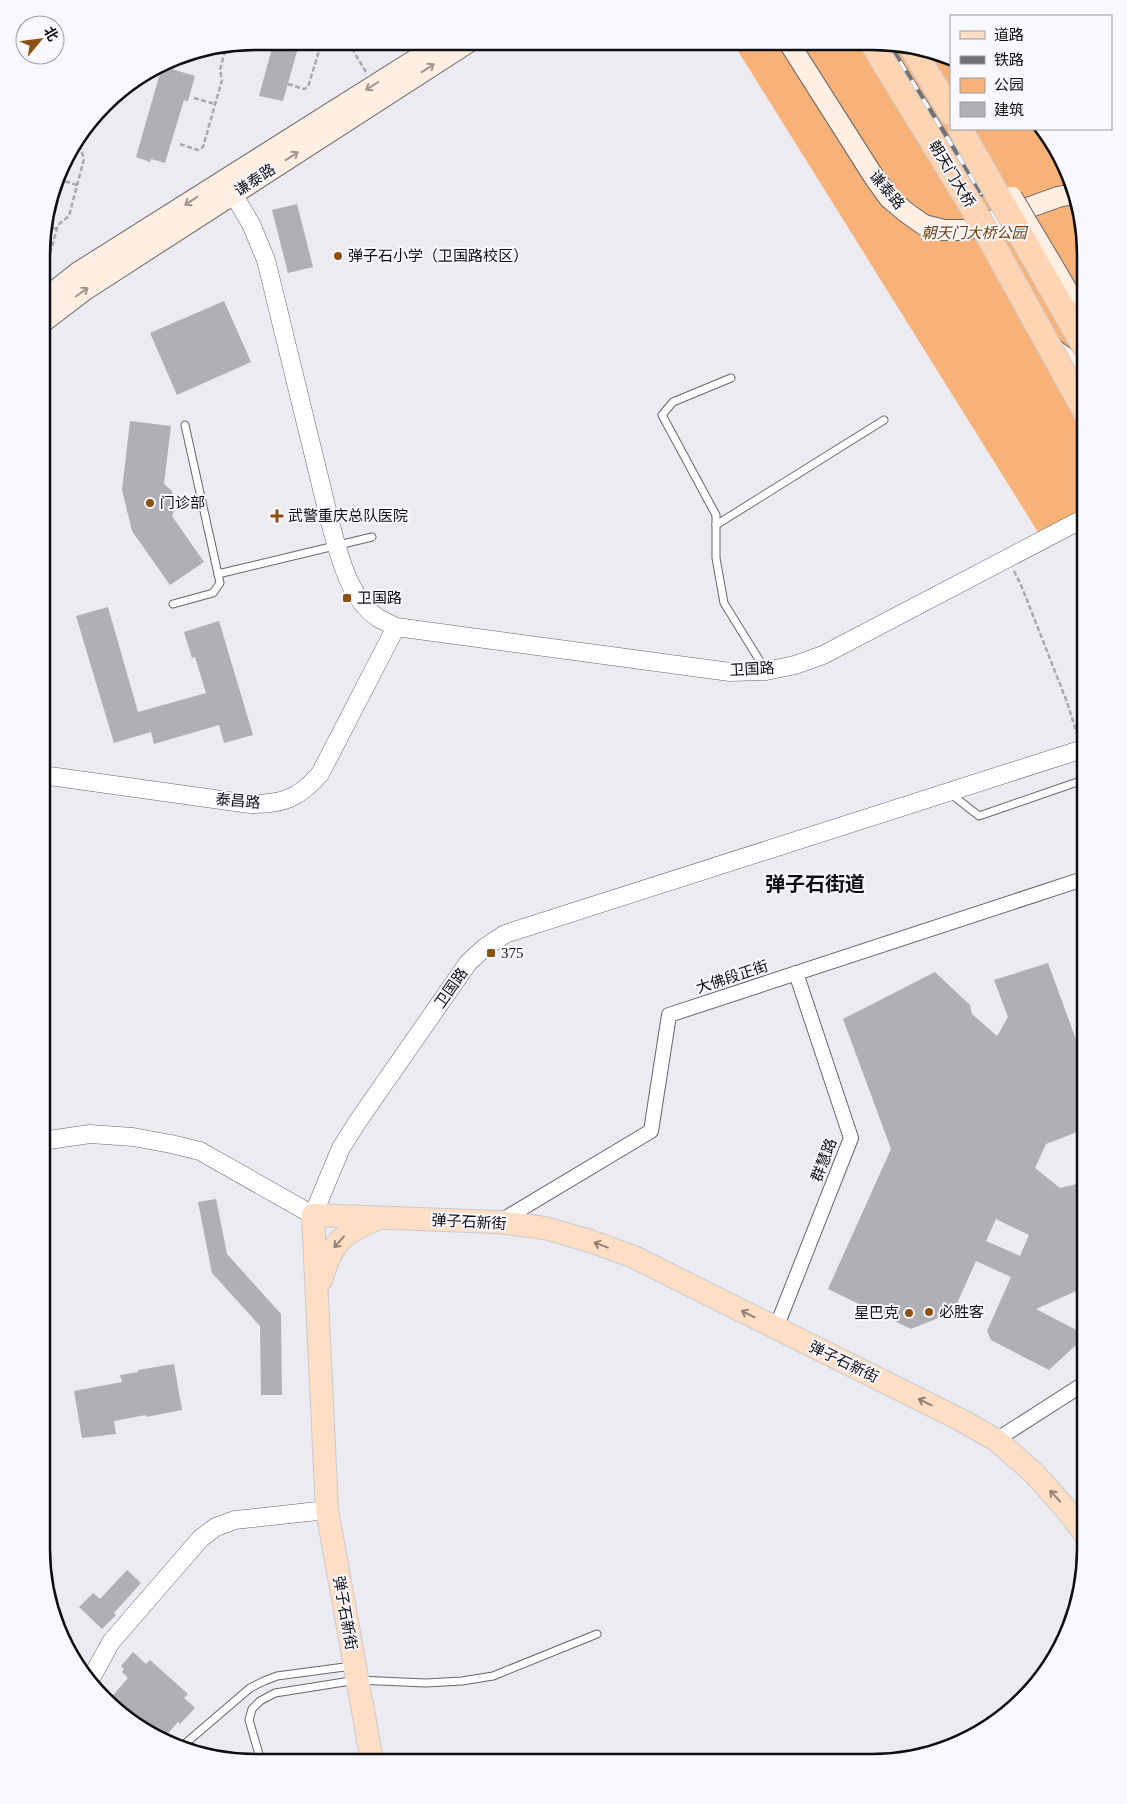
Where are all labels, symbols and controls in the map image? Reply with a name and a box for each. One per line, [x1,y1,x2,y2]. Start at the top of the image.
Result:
north arrow [15,15,65,65]
legend [950,15,1112,130]
text: 北 [41,24,61,44]
text: 道路 [994,27,1024,43]
text: 铁路 [994,52,1024,68]
one-way arrow [421,63,435,73]
text: 公园 [994,77,1024,93]
one-way arrow [366,82,380,92]
text: 建筑 [994,102,1024,118]
street label: 朝天门大桥 [926,138,978,210]
one-way arrow [284,151,298,161]
street label: 谦泰路 [232,161,278,199]
street label: 谦泰路 [866,168,908,212]
one-way arrow [184,196,198,206]
park label: 朝天门大桥公园 [921,225,1028,241]
place label: 弹子石小学（卫国路校区） [348,247,528,264]
marker: 弹子石小学（卫国路校区） [332,250,344,262]
one-way arrow [75,287,89,297]
place label: 门诊部 [160,495,205,511]
marker: 门诊部 [144,497,156,509]
place label: 武警重庆总队医院 [288,508,408,524]
marker: 武警重庆总队医院 [270,509,284,523]
place label: 卫国路 [357,590,402,606]
marker: 卫国路 [341,592,353,604]
street label: 卫国路 [729,660,775,678]
street label: 泰昌路 [215,791,261,811]
district label: 弹子石街道 [765,873,865,895]
place label: 375 [501,945,524,961]
marker: 375 [485,947,497,959]
street label: 大佛段正街 [694,957,770,996]
street label: 卫国路 [432,965,470,1011]
street label: 群慧路 [808,1136,840,1184]
street label: 弹子石新街 [431,1212,507,1232]
one-way arrow [333,1236,345,1249]
one-way arrow [594,1240,609,1249]
place label: 必胜客 [939,1304,984,1320]
place label: 星巴克 [854,1305,899,1321]
marker: 必胜客 [923,1306,935,1318]
marker: 星巴克 [903,1307,915,1319]
one-way arrow [741,1309,756,1318]
street label: 弹子石新街 [807,1338,881,1386]
one-way arrow [918,1397,933,1406]
one-way arrow [1049,1490,1061,1503]
street label: 弹子石新街 [331,1575,359,1651]

